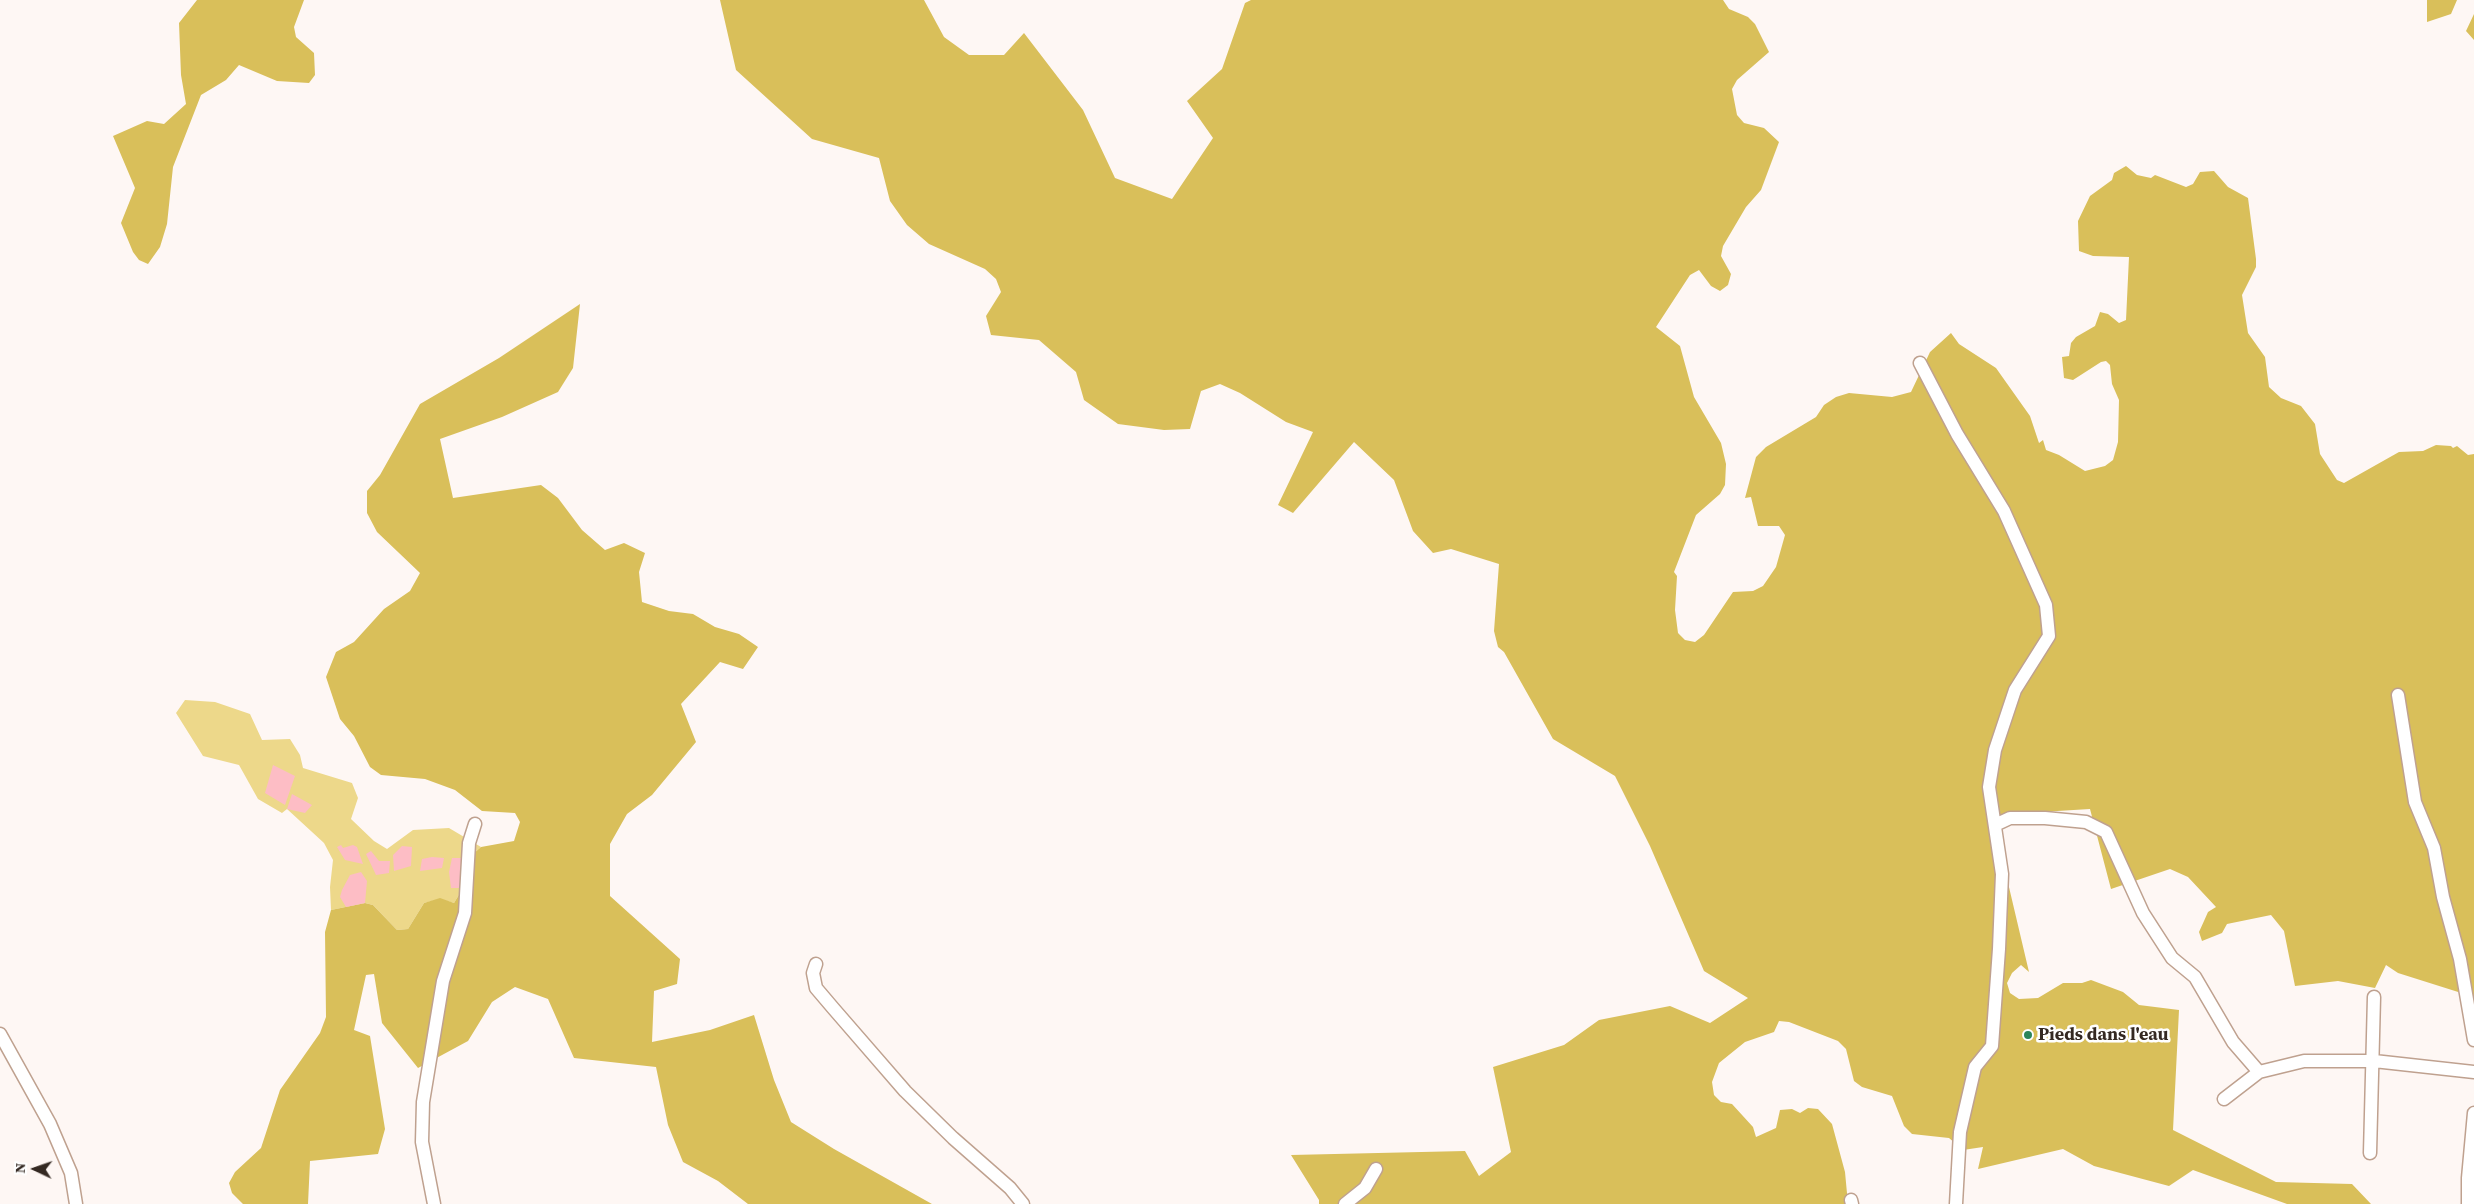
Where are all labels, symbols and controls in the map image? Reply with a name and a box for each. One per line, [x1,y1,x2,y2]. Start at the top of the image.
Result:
place label: Pieds dans l'eau [2038,1024,2168,1046]
marker: Pieds dans l'eau [2022,1029,2034,1041]
north arrow [10,1144,60,1194]
text: N [10,1163,30,1174]

